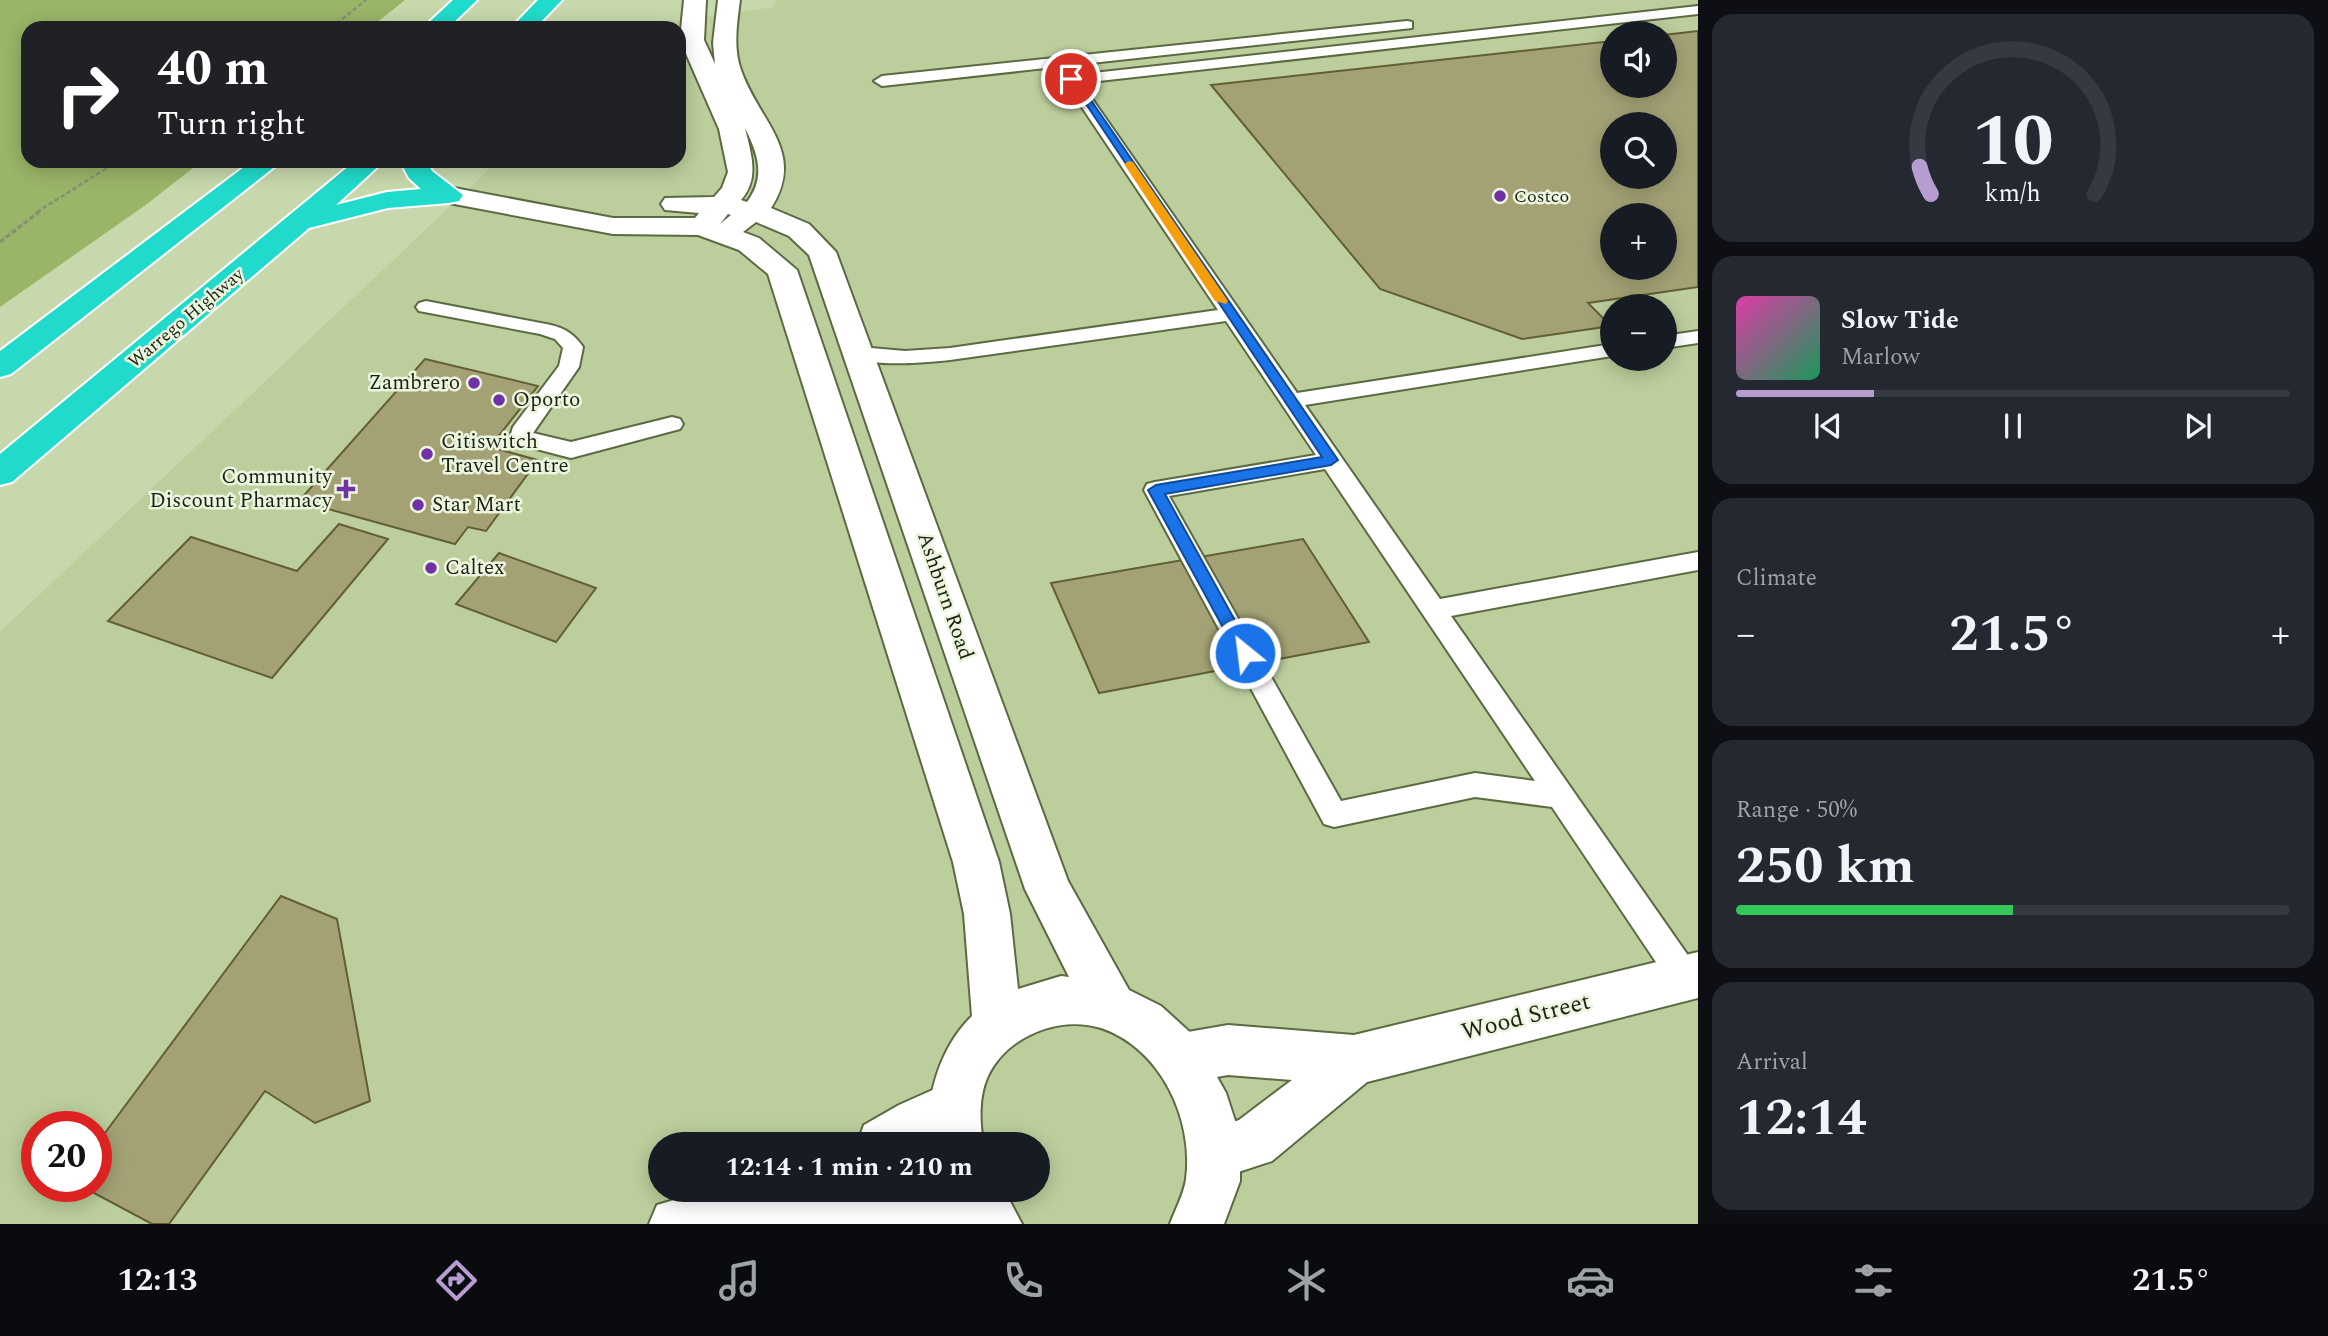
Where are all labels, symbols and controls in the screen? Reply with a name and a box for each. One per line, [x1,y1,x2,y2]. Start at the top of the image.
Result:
map controls [1600,21,1677,371]
button: sound [1600,21,1677,98]
text: 40 m [157,32,268,107]
icon: right [42,49,133,140]
pin [1041,49,1101,109]
icon: arrive [1052,60,1090,98]
text: 10 [1972,87,2054,198]
text: Turn right [157,100,305,149]
button: search [1600,112,1677,189]
text: km/h [1985,175,2041,213]
place label: Costco [1514,183,1569,210]
marker: Costco [1492,188,1508,204]
button: + [1600,203,1677,280]
street label: Warrego Highway [122,260,251,375]
button: − [1600,294,1677,371]
text: Slow Tide [1841,300,1959,340]
text: Marlow [1841,340,1920,375]
place label: Zambrero [368,367,460,399]
marker: Zambrero [466,375,482,391]
place label: Oporto [513,384,580,416]
marker: Oporto [491,392,507,408]
icon: previous [1809,407,1847,445]
icon: pause [1994,407,2032,445]
icon: next [2179,407,2217,445]
place label: Citiswitch Travel Centre [441,426,569,482]
marker: Citiswitch Travel Centre [419,446,435,462]
place label: Community Discount Pharmacy [150,461,333,517]
marker: Community Discount Pharmacy [338,481,354,497]
place label: Star Mart [432,489,521,521]
marker: Star Mart [410,497,426,513]
street label: Ashburn Road [908,528,982,664]
place label: Caltex [445,552,504,584]
marker: Caltex [423,560,439,576]
text: Climate [1736,561,1817,596]
text: 21.5° [1949,595,2077,674]
text: − [1736,606,1755,664]
text: + [2271,606,2290,664]
position arrow [1208,616,1282,690]
text: Range · 50% [1736,793,1857,828]
text: 250 km [1736,827,1915,906]
street label: Wood Street [1458,984,1594,1050]
text: Arrival [1736,1045,1808,1080]
text: 12:14 [1736,1079,1867,1158]
speed limit sign: 20 [21,1111,112,1202]
text: 12:14 · 1 min · 210 m [725,1147,973,1187]
text: 12:13 [117,1256,198,1305]
icon: directions [432,1256,481,1305]
icon: music [715,1256,764,1305]
icon: phone [999,1256,1048,1305]
icon: climate [1282,1256,1331,1305]
icon: car [1566,1256,1615,1305]
icon: filters [1849,1256,1898,1305]
text: 21.5° [2132,1256,2211,1305]

